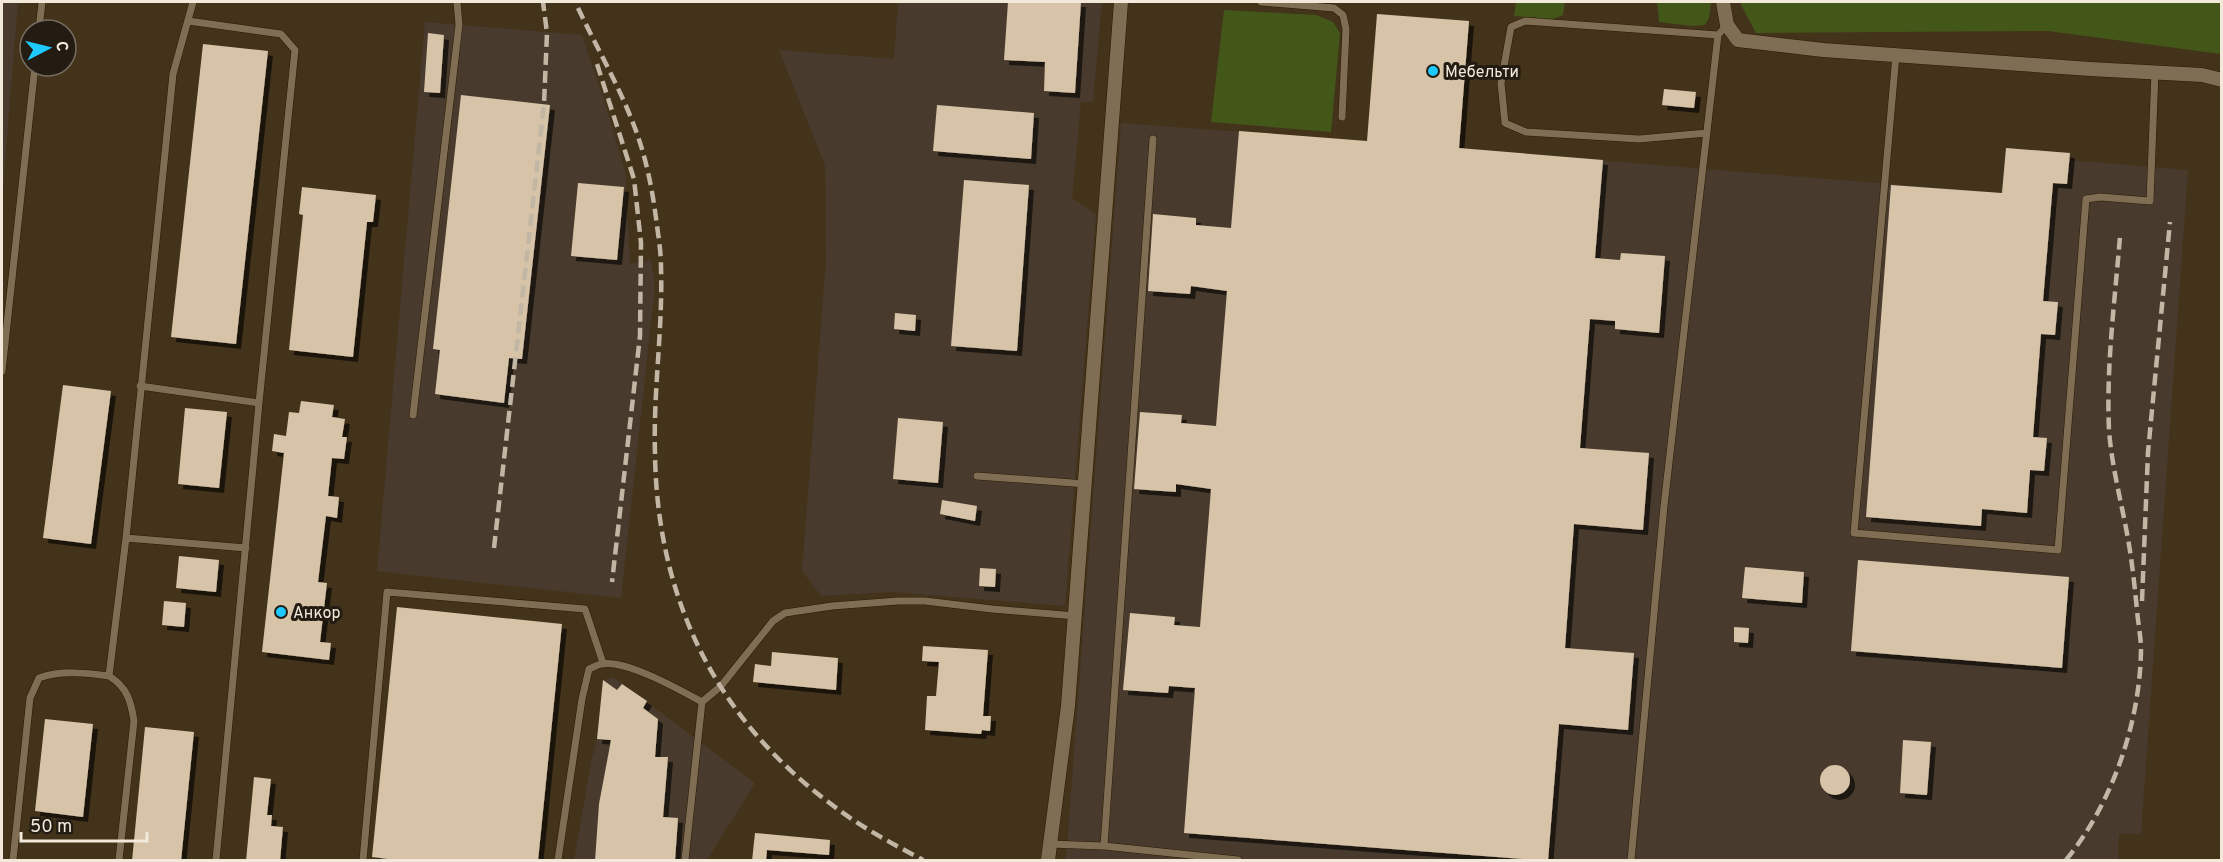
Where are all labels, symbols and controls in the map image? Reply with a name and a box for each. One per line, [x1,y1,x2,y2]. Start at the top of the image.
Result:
north arrow [18,18,78,78]
text: С [50,40,71,53]
place label: Мебельти [1445,63,1519,83]
marker: Мебельти [1426,64,1440,78]
place label: Анкор [293,604,340,624]
marker: Анкор [274,605,288,619]
scale bar [21,805,147,843]
text: 50 m [30,816,72,839]

